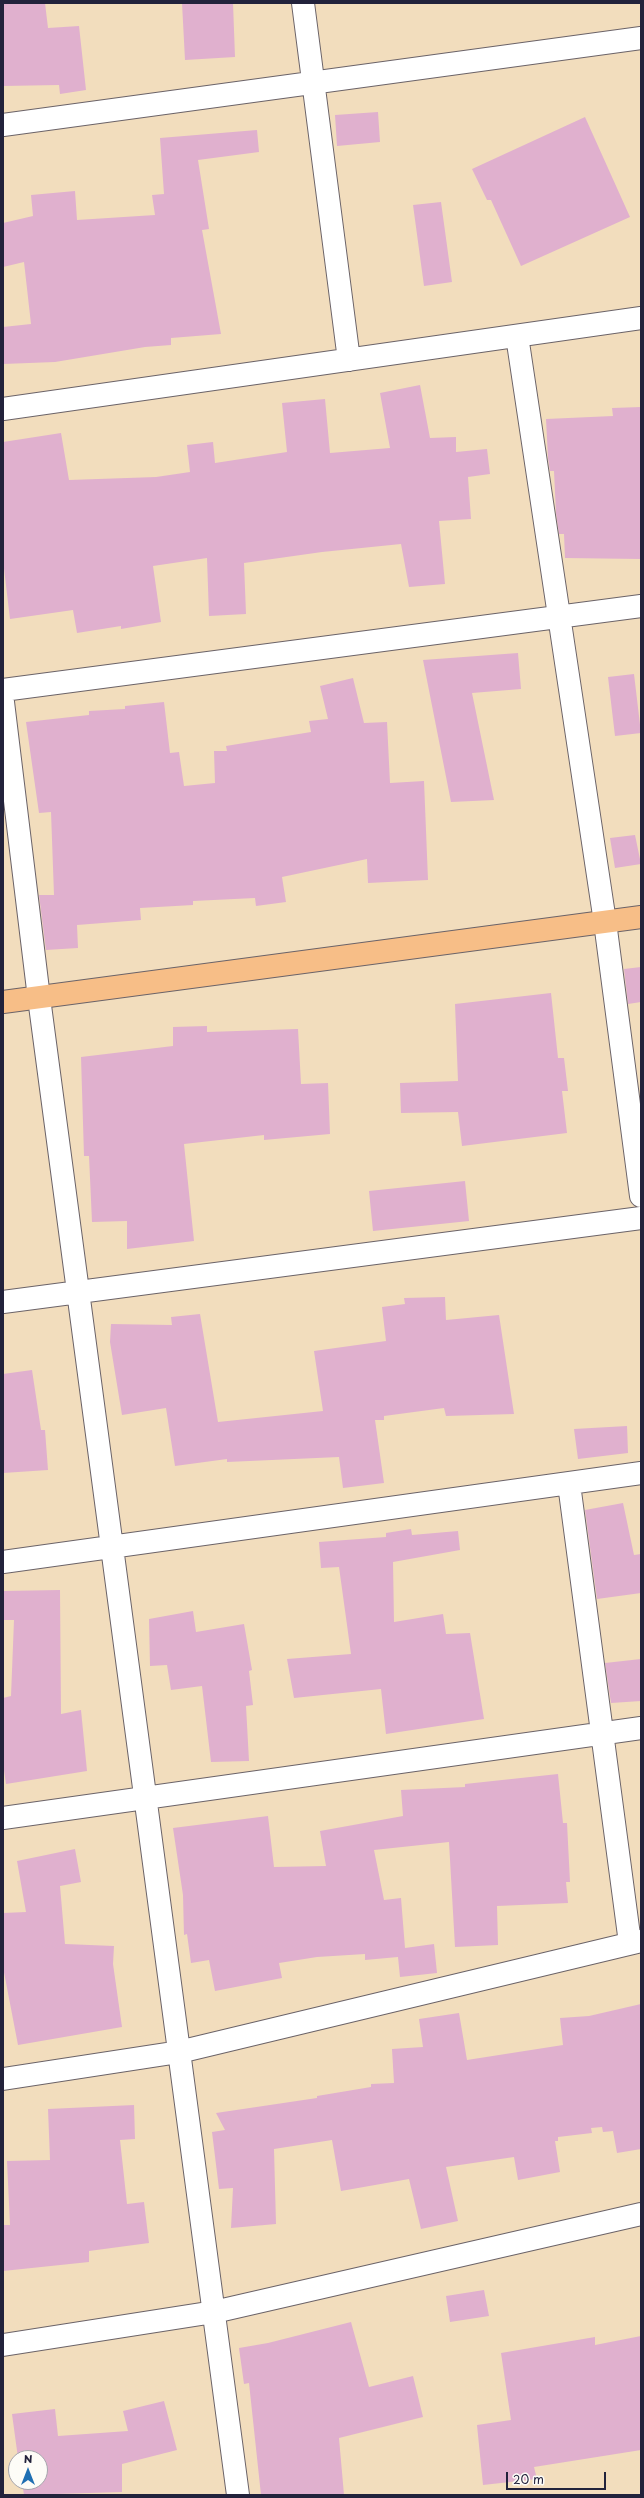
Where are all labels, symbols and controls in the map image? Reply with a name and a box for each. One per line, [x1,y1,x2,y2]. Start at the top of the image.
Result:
north arrow [8,2450,48,2490]
text: N [24,2450,32,2467]
scale bar [508,2464,608,2490]
text: 20 m [513,2470,544,2488]

